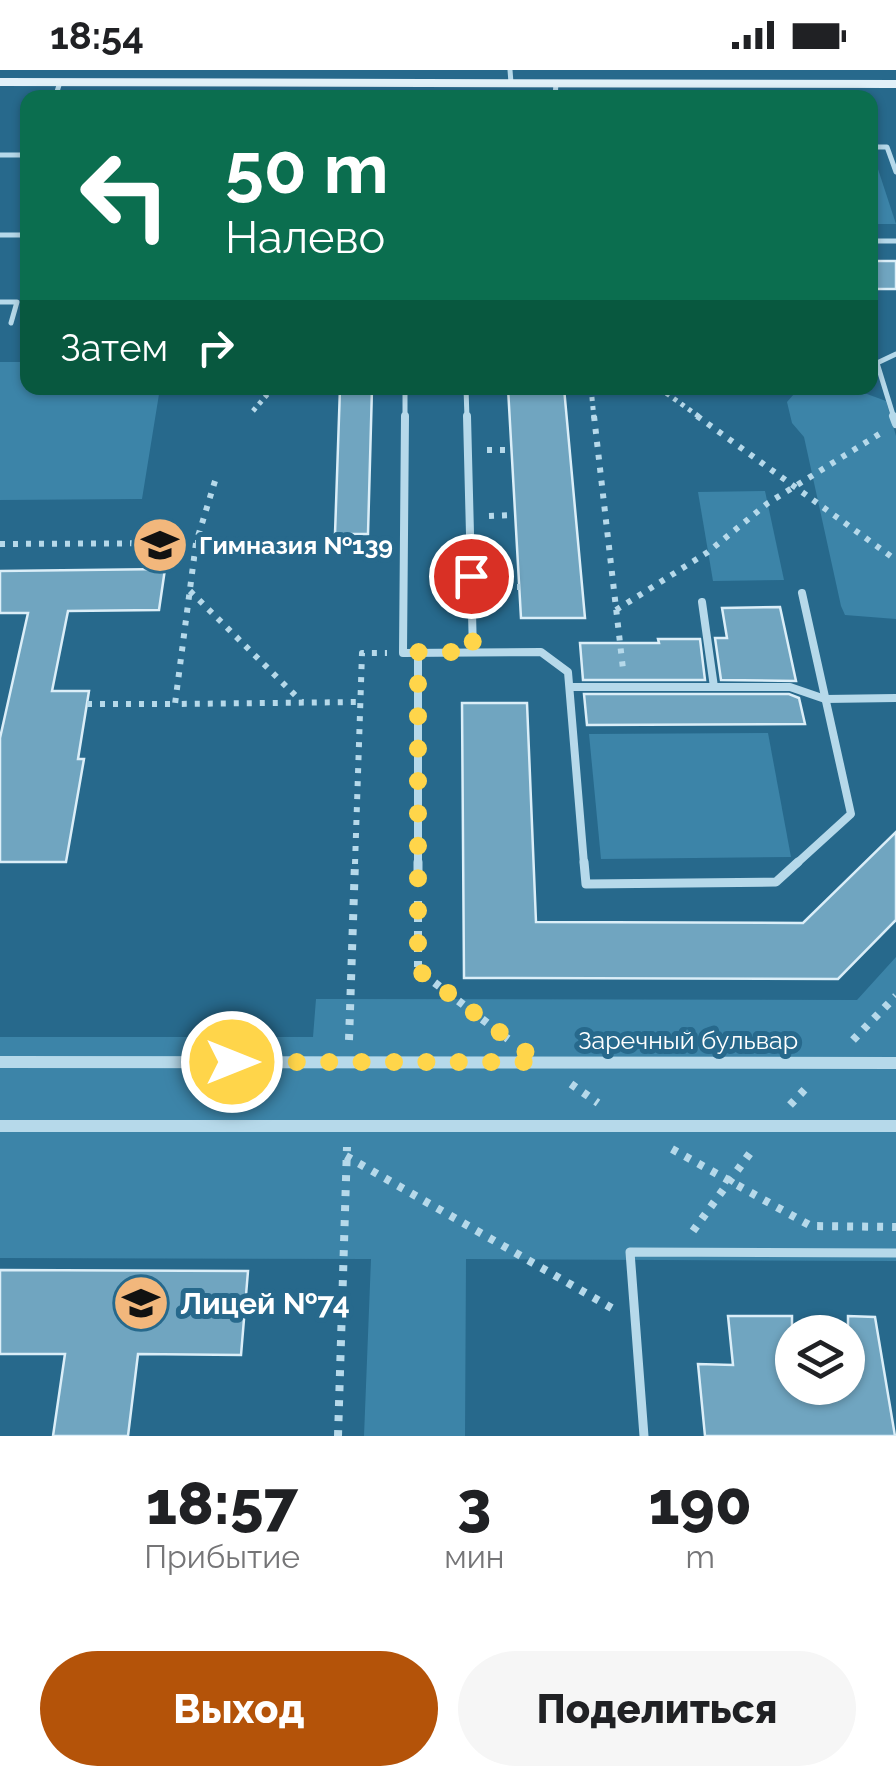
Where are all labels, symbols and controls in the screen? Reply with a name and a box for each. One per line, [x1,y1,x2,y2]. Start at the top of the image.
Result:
text: 18:54 [50,13,144,58]
text: 50 m [225,127,389,209]
icon: left [60,130,190,260]
text: Налево [225,211,385,264]
icon: right [188,320,243,375]
text: Затем [60,325,168,370]
school or university icon: Гимназия №139 [130,515,190,575]
place label: Гимназия №139 [199,530,393,560]
pin [429,534,514,619]
icon: arrive [444,549,499,604]
position arrow [180,1010,284,1114]
street label: Заречный бульвар [578,1025,798,1055]
school or university icon: Лицей №74 [111,1273,171,1333]
place label: Лицей №74 [180,1286,350,1321]
map controls [775,1315,865,1405]
button: layers [775,1315,865,1405]
text: 18:57 [146,1468,298,1538]
text: 3 [457,1468,491,1538]
text: 190 [649,1468,752,1538]
text: Прибытие [144,1538,300,1575]
text: мин [444,1538,504,1575]
text: m [685,1538,715,1575]
button: Выход [40,1651,438,1766]
button: Поделиться [458,1651,856,1766]

